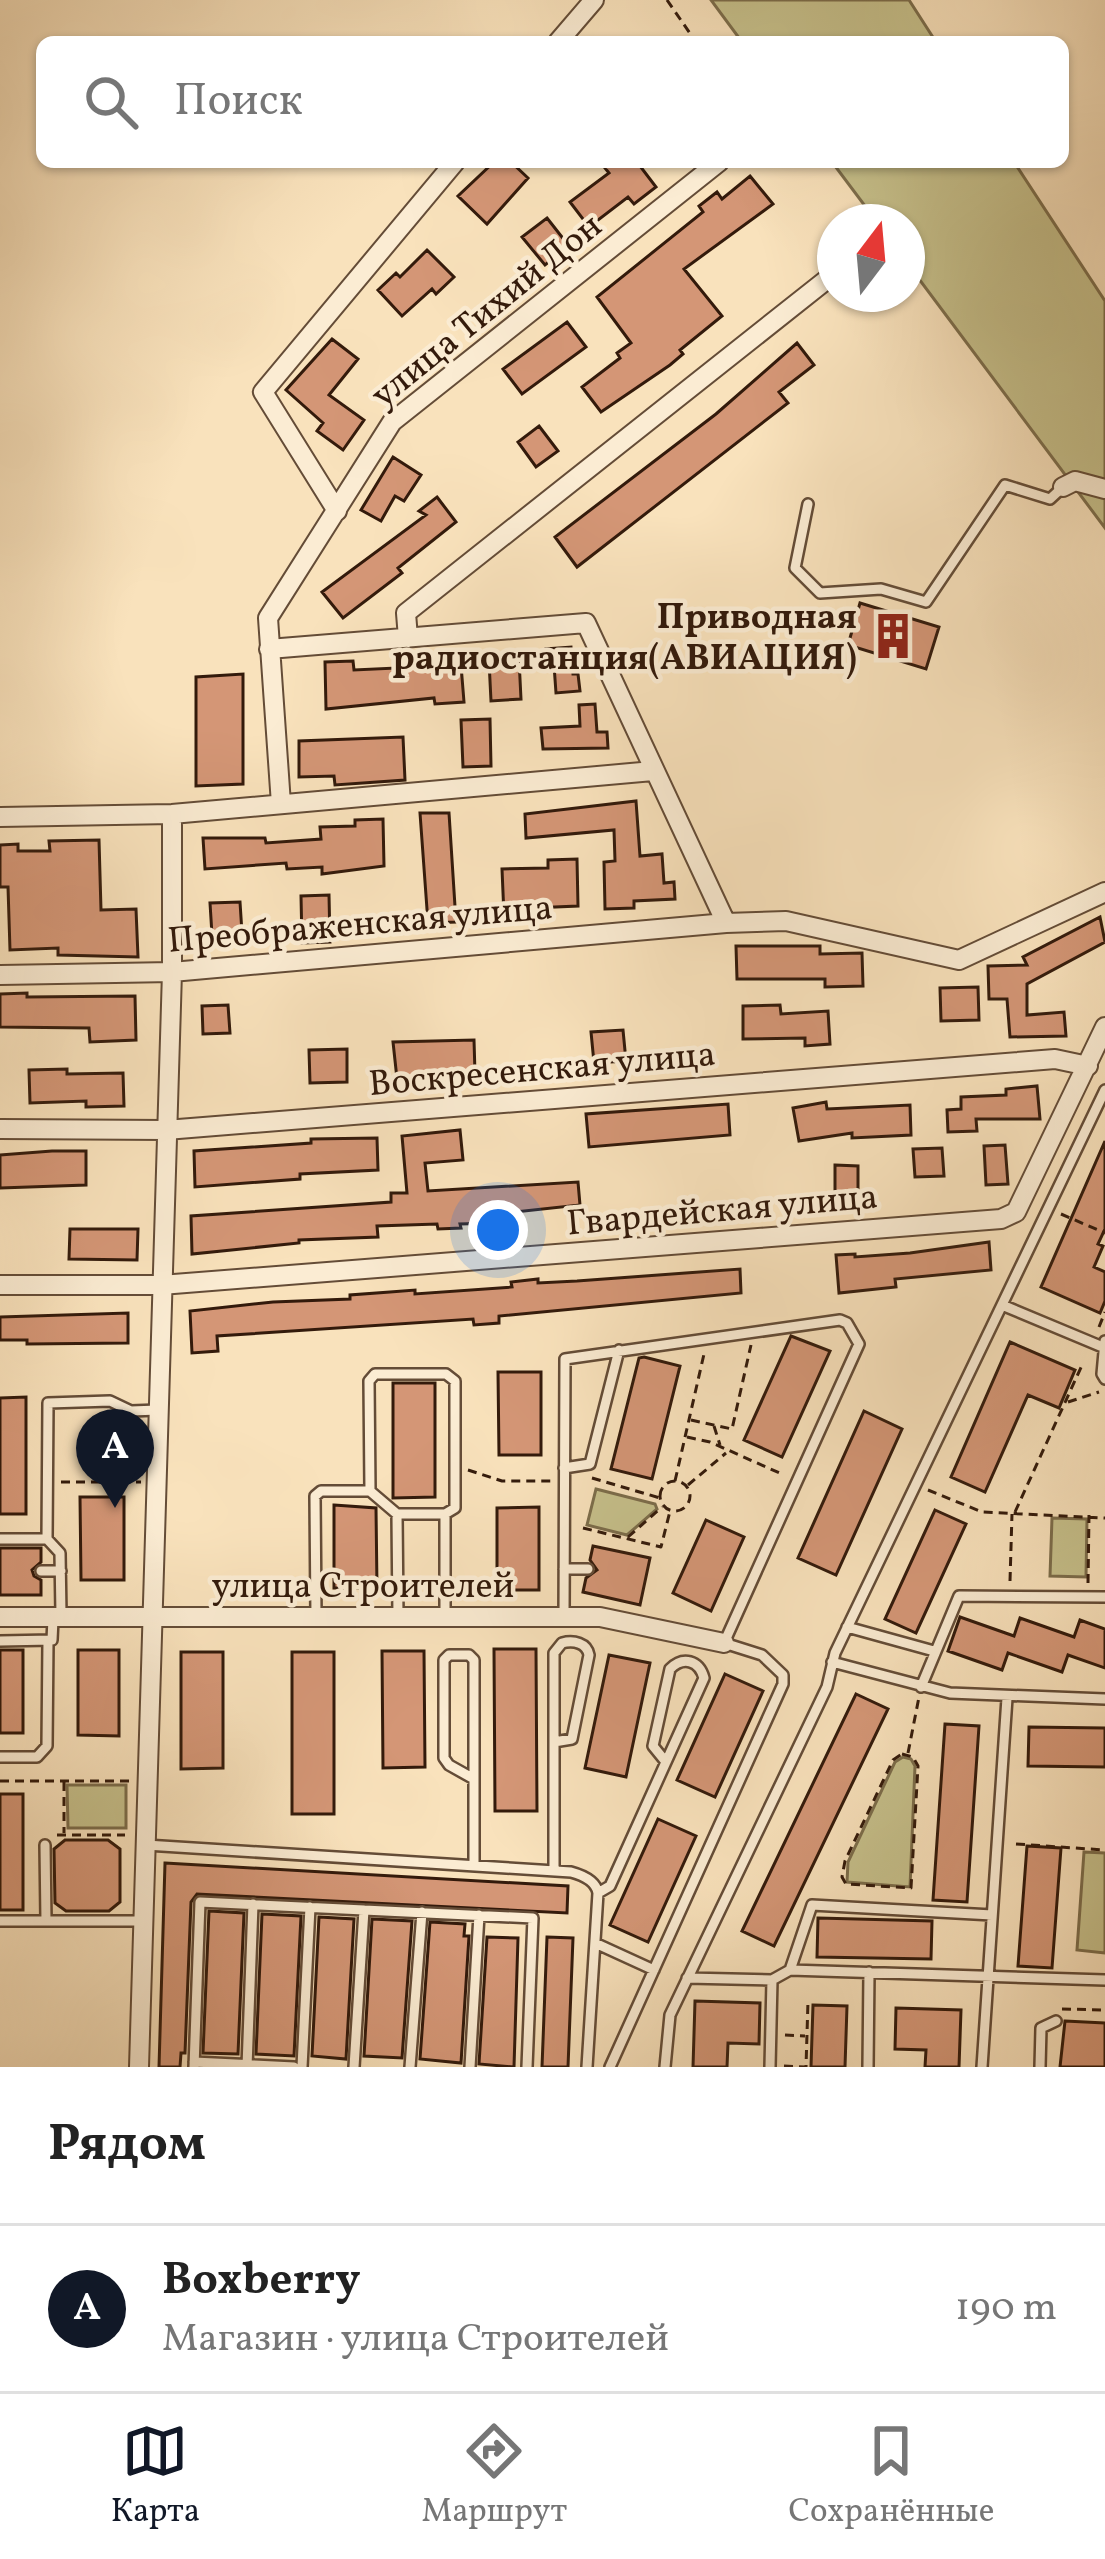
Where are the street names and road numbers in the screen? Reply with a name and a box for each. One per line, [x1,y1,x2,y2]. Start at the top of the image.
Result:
street label: улица Тихий Дон [361,203,614,421]
street label: Преображенская улица [166,884,555,968]
street label: Воскресенская улица [367,1031,718,1111]
street label: Гвардейская улица [565,1173,880,1250]
street label: улица Строителей [212,1563,514,1613]

